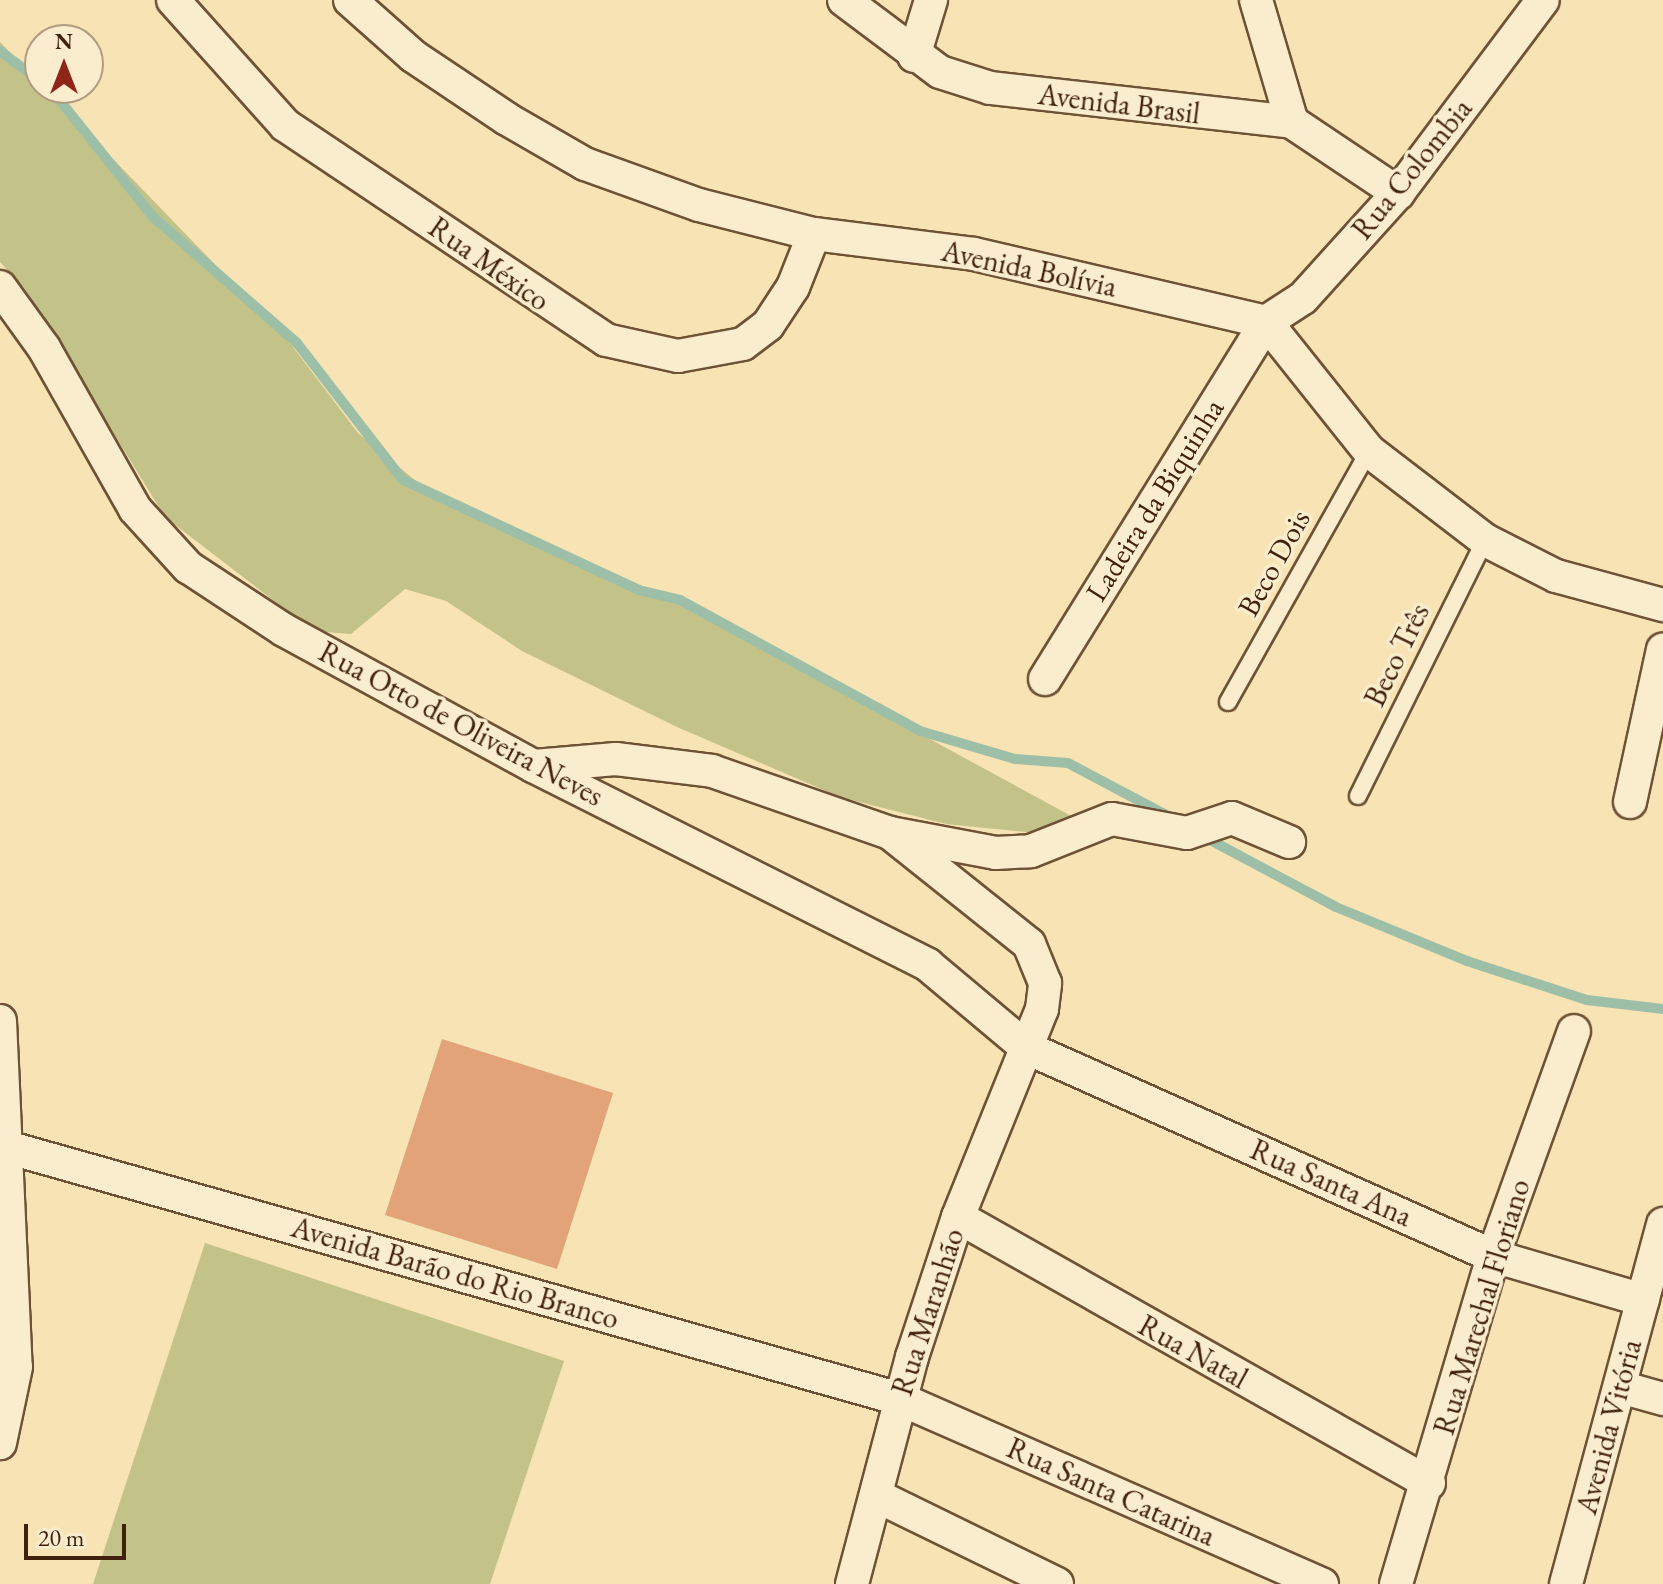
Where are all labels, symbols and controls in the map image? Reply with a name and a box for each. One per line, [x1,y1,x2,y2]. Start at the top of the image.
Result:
north arrow [24,24,104,104]
text: N [55,27,73,56]
street label: Avenida Brasil [1036,76,1202,132]
street label: Rua Colombia [1344,91,1480,247]
street label: Rua México [422,209,556,319]
street label: Avenida Bolívia [938,233,1120,305]
street label: Ladeira da Biquinha [1078,392,1232,608]
street label: Beco Dois [1230,504,1318,622]
street label: Beco Três [1357,598,1437,712]
street label: Rua Otto de Oliveira Neves [313,634,609,814]
street label: Rua Santa Ana [1245,1131,1417,1235]
street label: Rua Marechal Floriano [1426,1175,1538,1439]
street label: Avenida Barão do Rio Branco [287,1209,623,1337]
street label: Rua Maranhão [884,1224,972,1400]
street label: Rua Natal [1132,1307,1254,1397]
street label: Avenida Vitória [1568,1336,1650,1518]
street label: Rua Santa Catarina [1001,1430,1221,1554]
scale bar [28,1508,130,1558]
text: 20 m [38,1522,85,1553]

